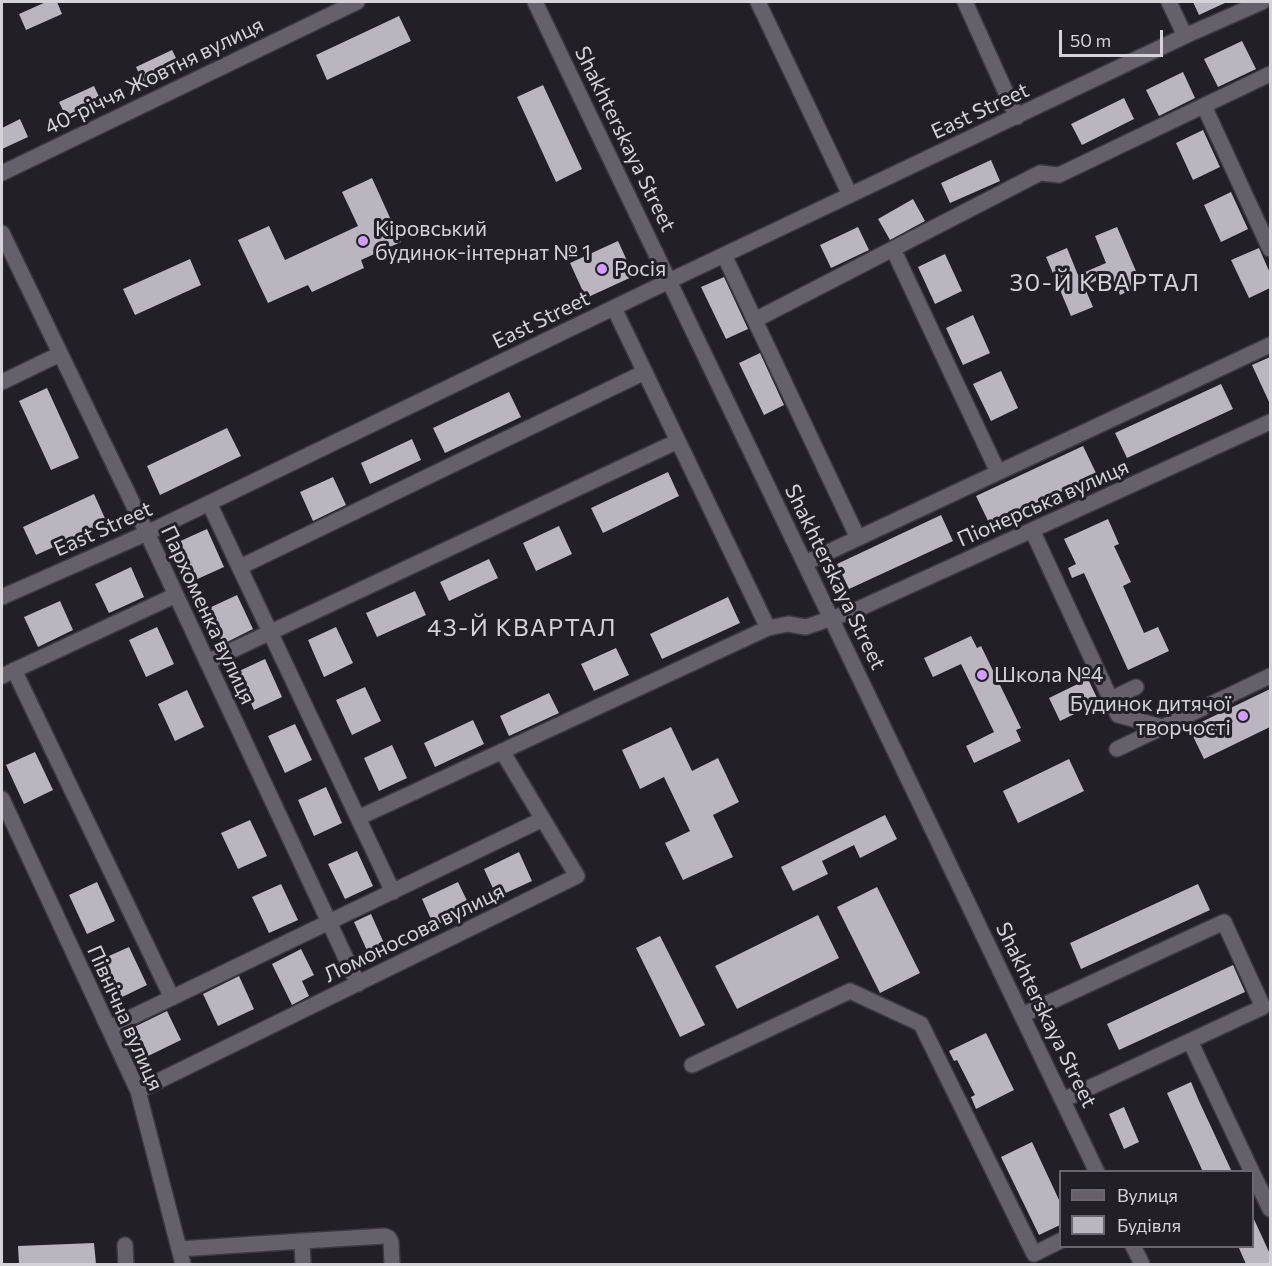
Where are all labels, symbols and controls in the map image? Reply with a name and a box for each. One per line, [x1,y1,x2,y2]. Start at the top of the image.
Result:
street label: 40-річчя Жовтня вулиця [40,12,268,140]
scale bar [1062,18,1166,56]
text: 50 m [1070,29,1111,51]
street label: Shakhterskaya Street [569,42,681,236]
street label: East Street [927,77,1033,145]
place label: Кіровський будинок-інтернат № 1 [375,216,591,266]
marker: Кіровський будинок-інтернат № 1 [356,234,370,248]
place label: Росія [614,256,666,282]
marker: Росія [595,262,609,276]
district label: 30-Й КВАРТАЛ [1009,269,1201,297]
street label: East Street [488,286,594,354]
street label: Піонерська вулиця [953,454,1133,552]
street label: Shakhterskaya Street [779,480,891,674]
street label: East Street [50,496,156,562]
street label: Пархоменка вулиця [156,522,260,708]
district label: 43-Й КВАРТАЛ [427,614,617,642]
place label: Школа №4 [994,662,1103,688]
marker: Школа №4 [975,668,989,682]
place label: Будинок дитячої творчості [1070,691,1231,741]
marker: Будинок дитячої творчості [1236,709,1250,723]
street label: Ломоносова вулиця [320,878,508,988]
street label: Shakhterskaya Street [990,918,1102,1112]
street label: Північна вулиця [82,941,168,1095]
legend [1059,1170,1254,1248]
text: Вулиця [1117,1184,1178,1206]
text: Будівля [1117,1214,1181,1236]

